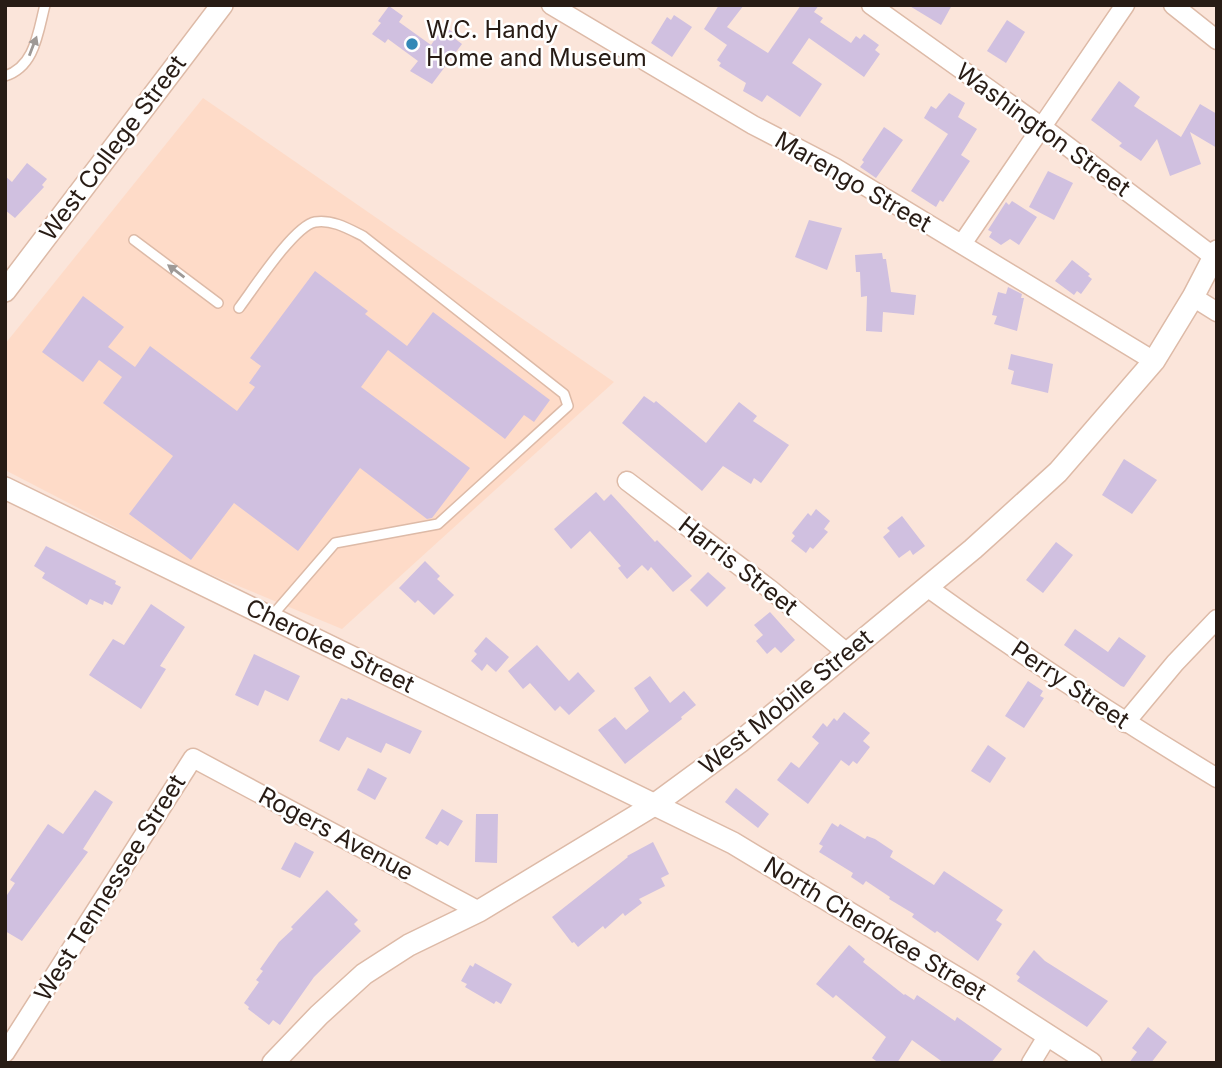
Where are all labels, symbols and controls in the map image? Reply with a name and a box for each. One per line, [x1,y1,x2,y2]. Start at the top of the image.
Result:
place label: W.C. Handy Home and Museum [426,15,647,72]
one-way arrow [27,36,38,57]
marker: W.C. Handy Home and Museum [404,36,420,52]
street label: West College Street [33,49,192,246]
street label: Washington Street [951,57,1136,203]
street label: Marengo Street [770,125,937,238]
one-way arrow [167,265,185,279]
street label: Harris Street [673,510,804,621]
street label: Cherokee Street [241,592,419,699]
street label: West Mobile Street [693,623,878,780]
street label: Perry Street [1006,635,1135,735]
street label: West Tennessee Street [28,769,191,1006]
street label: Rogers Avenue [254,781,419,886]
street label: North Cherokee Street [759,851,992,1007]

